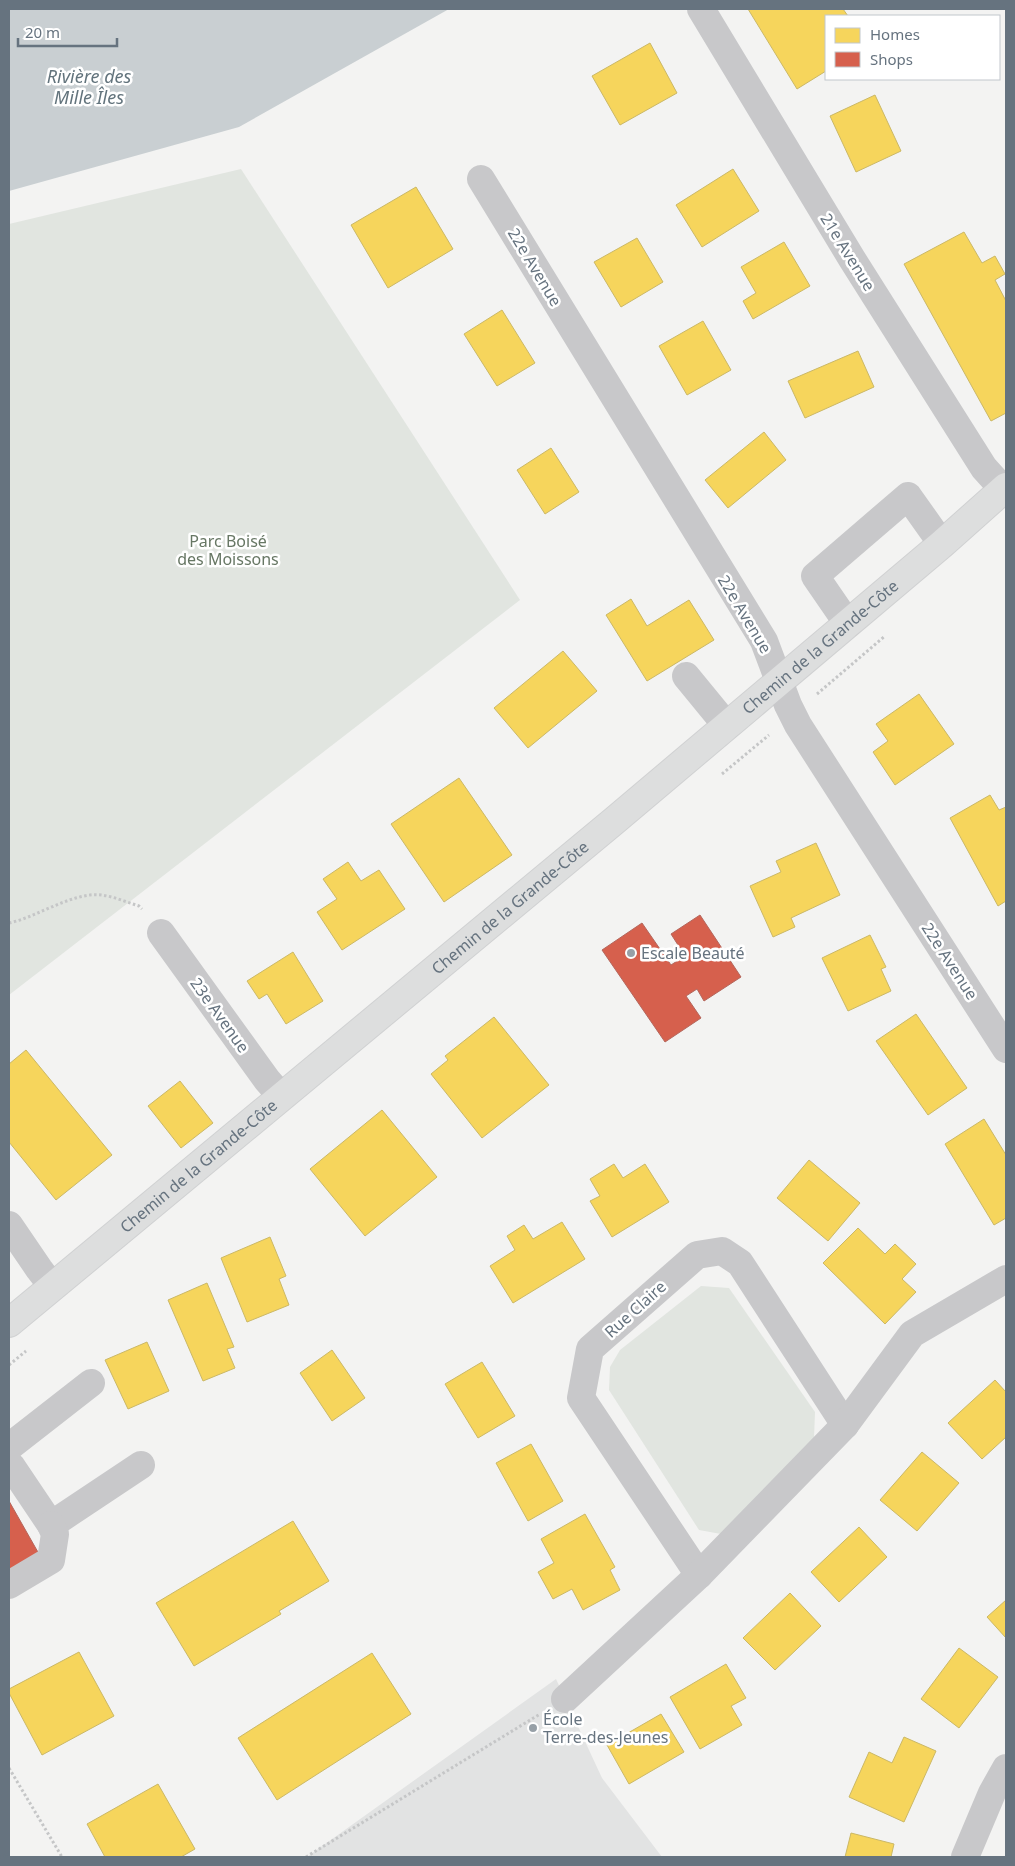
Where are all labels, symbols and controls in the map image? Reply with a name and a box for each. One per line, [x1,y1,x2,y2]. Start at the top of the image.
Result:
scale bar [18,15,116,47]
legend [825,15,1000,80]
text: 20 m [25,22,60,42]
text: Homes [870,24,920,44]
text: Shops [870,49,913,69]
water label: Rivière des Mille Îles [47,64,132,109]
street label: 21e Avenue [815,209,881,295]
street label: 22e Avenue [503,224,567,310]
park label: Parc Boisé des Moissons [177,530,279,570]
street label: 22e Avenue [713,571,777,657]
street label: Chemin de la Grande-Côte [737,575,903,719]
street label: Chemin de la Grande-Côte [427,836,593,979]
street label: 22e Avenue [917,918,983,1004]
place label: Escale Beauté [641,942,745,964]
marker: Escale Beauté [625,947,637,959]
street label: 23e Avenue [185,973,255,1057]
street label: Chemin de la Grande-Côte [115,1094,282,1238]
street label: Rue Claire [600,1276,670,1342]
place label: École Terre-des-Jeunes [543,1708,668,1748]
marker: École Terre-des-Jeunes [527,1722,539,1734]

